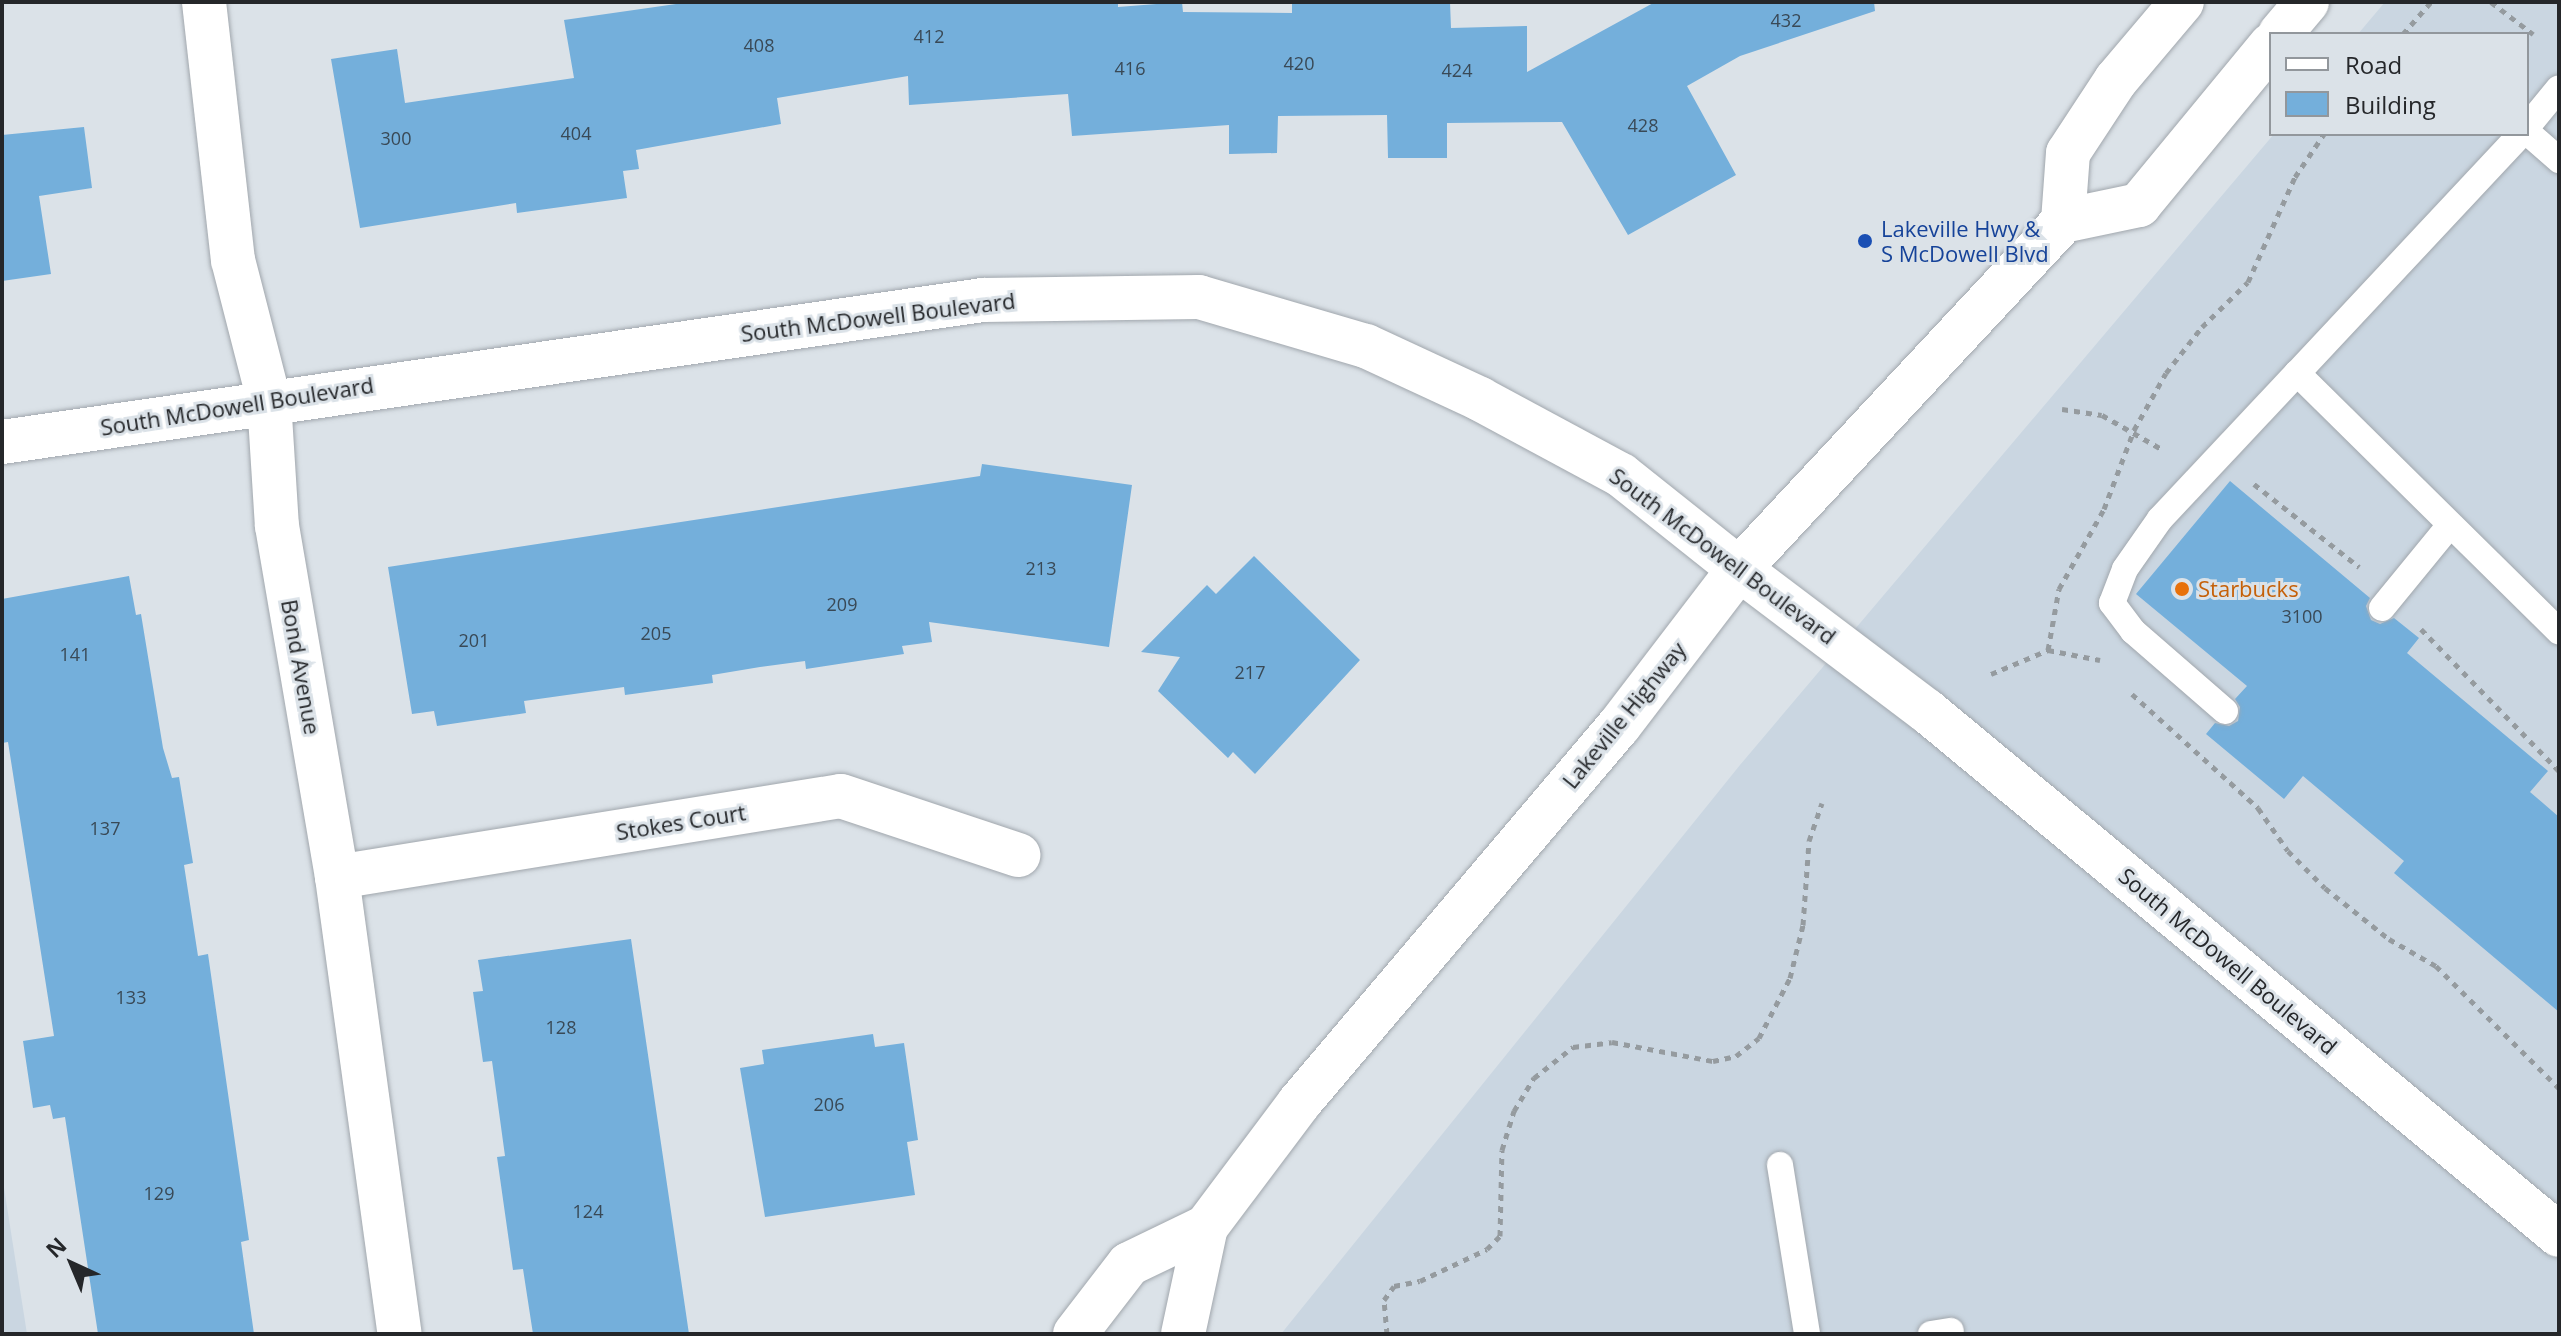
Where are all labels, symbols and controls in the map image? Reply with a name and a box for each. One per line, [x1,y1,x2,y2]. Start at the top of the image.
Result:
house number: 432 [1771,9,1801,31]
house number: 412 [914,25,944,47]
legend [2269,32,2529,136]
house number: 408 [744,34,774,56]
text: Road [2345,48,2402,81]
house number: 420 [1284,52,1314,74]
house number: 416 [1115,57,1145,79]
house number: 424 [1442,59,1472,81]
text: Building [2345,88,2436,121]
house number: 428 [1628,114,1658,136]
house number: 404 [561,122,591,144]
house number: 300 [381,127,411,149]
place label: Lakeville Hwy & S McDowell Blvd [1881,215,2049,266]
marker: Lakeville Hwy & S McDowell Blvd [1856,232,1874,250]
street label: South McDowell Boulevard [739,287,1017,347]
street label: South McDowell Boulevard [99,371,375,441]
street label: South McDowell Boulevard [1605,462,1841,650]
house number: 213 [1026,557,1056,579]
place label: Starbucks [2198,576,2299,602]
marker: Starbucks [2173,580,2191,598]
house number: 209 [827,593,857,615]
street label: Bond Avenue [276,597,326,737]
house number: 3100 [2281,605,2323,627]
house number: 205 [641,622,671,644]
house number: 201 [459,629,489,651]
street label: Lakeville Highway [1557,636,1691,794]
house number: 141 [60,643,90,665]
house number: 217 [1235,661,1265,683]
street label: Stokes Court [614,799,748,845]
house number: 137 [90,817,120,839]
street label: South McDowell Boulevard [2114,862,2342,1060]
house number: 133 [116,986,146,1008]
house number: 128 [546,1016,576,1038]
house number: 206 [814,1093,844,1115]
house number: 129 [144,1182,174,1204]
house number: 124 [573,1200,603,1222]
north arrow [32,1224,112,1304]
text: N [38,1230,72,1264]

